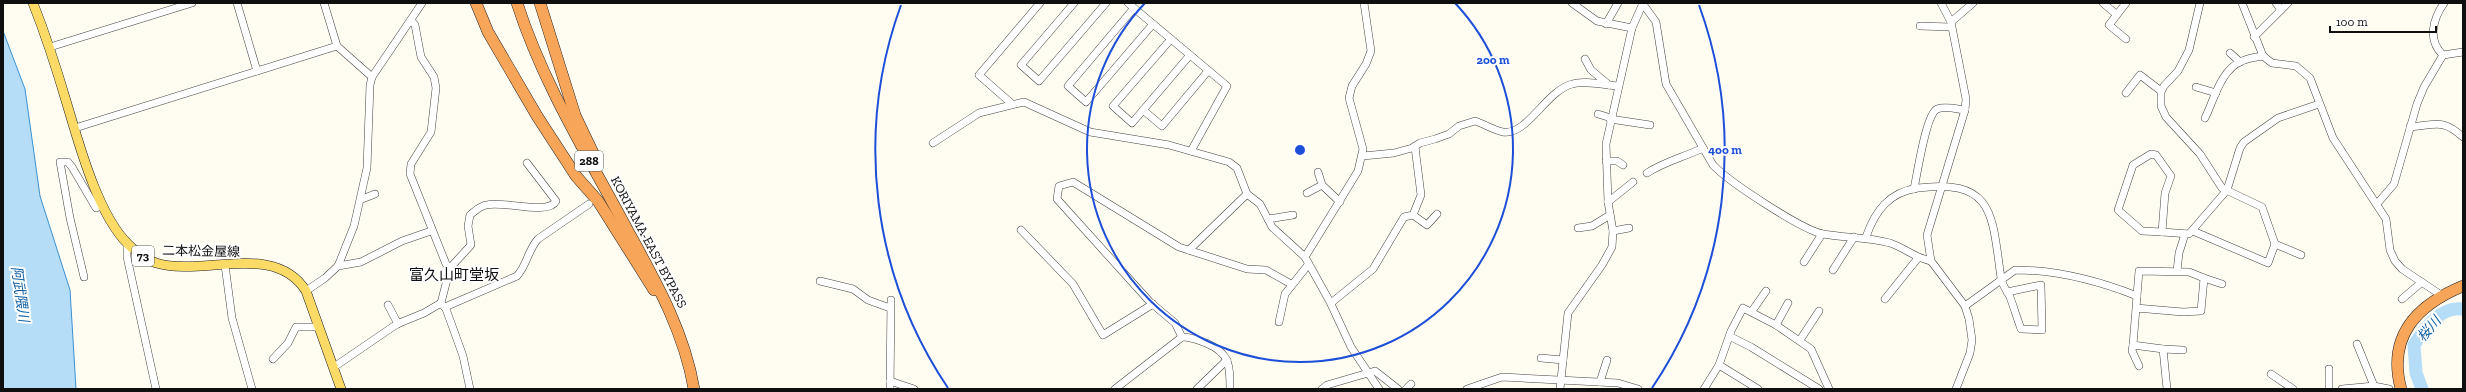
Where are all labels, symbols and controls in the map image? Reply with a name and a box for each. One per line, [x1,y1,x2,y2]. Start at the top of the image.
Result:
scale bar [2330,8,2436,34]
text: 100 m [2336,15,2368,29]
text: 200 m [1476,53,1510,67]
centre of rings [1293,143,1307,157]
text: 400 m [1708,143,1742,157]
road number: 288 [575,151,603,171]
street label: KORIYAMA-EAST BYPASS [608,174,690,311]
street label: 二本松金屋線 [162,243,240,259]
road number: 73 [132,246,154,266]
water label: 阿武隈川 [8,265,33,325]
district label: 富久山町堂坂 [409,266,499,284]
water label: 桜川 [2413,311,2446,345]

